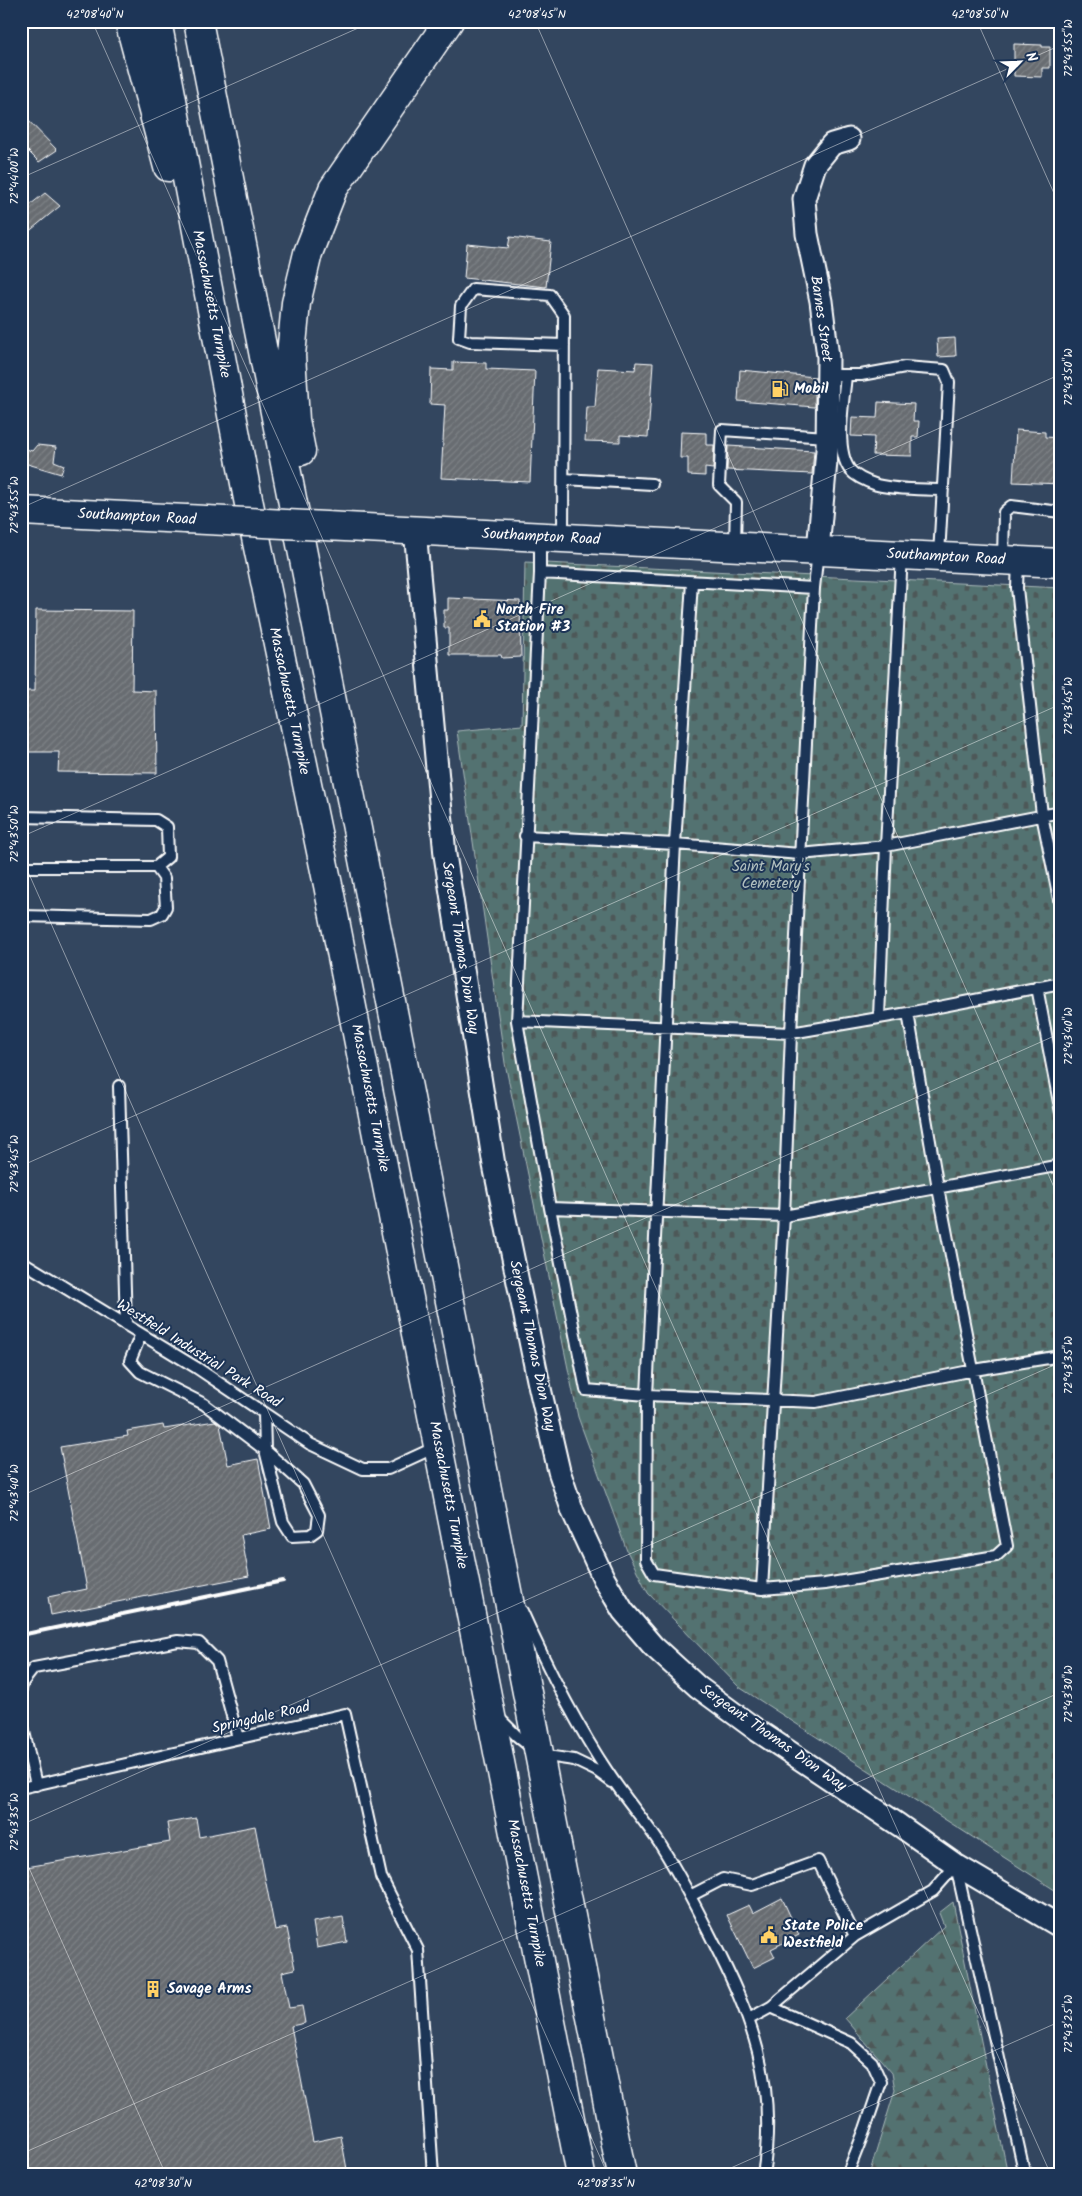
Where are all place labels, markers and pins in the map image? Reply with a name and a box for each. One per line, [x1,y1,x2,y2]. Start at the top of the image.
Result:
place label: Mobil [794,377,829,401]
fuel station icon: Mobil [770,379,790,399]
place label: North Fire Station #3 [496,598,570,639]
public building icon: North Fire Station #3 [472,609,492,629]
place label: State Police Westfield [783,1914,864,1955]
public building icon: State Police Westfield [759,1925,779,1945]
place label: Savage Arms [167,1977,251,2001]
building icon: Savage Arms [143,1979,163,1999]

